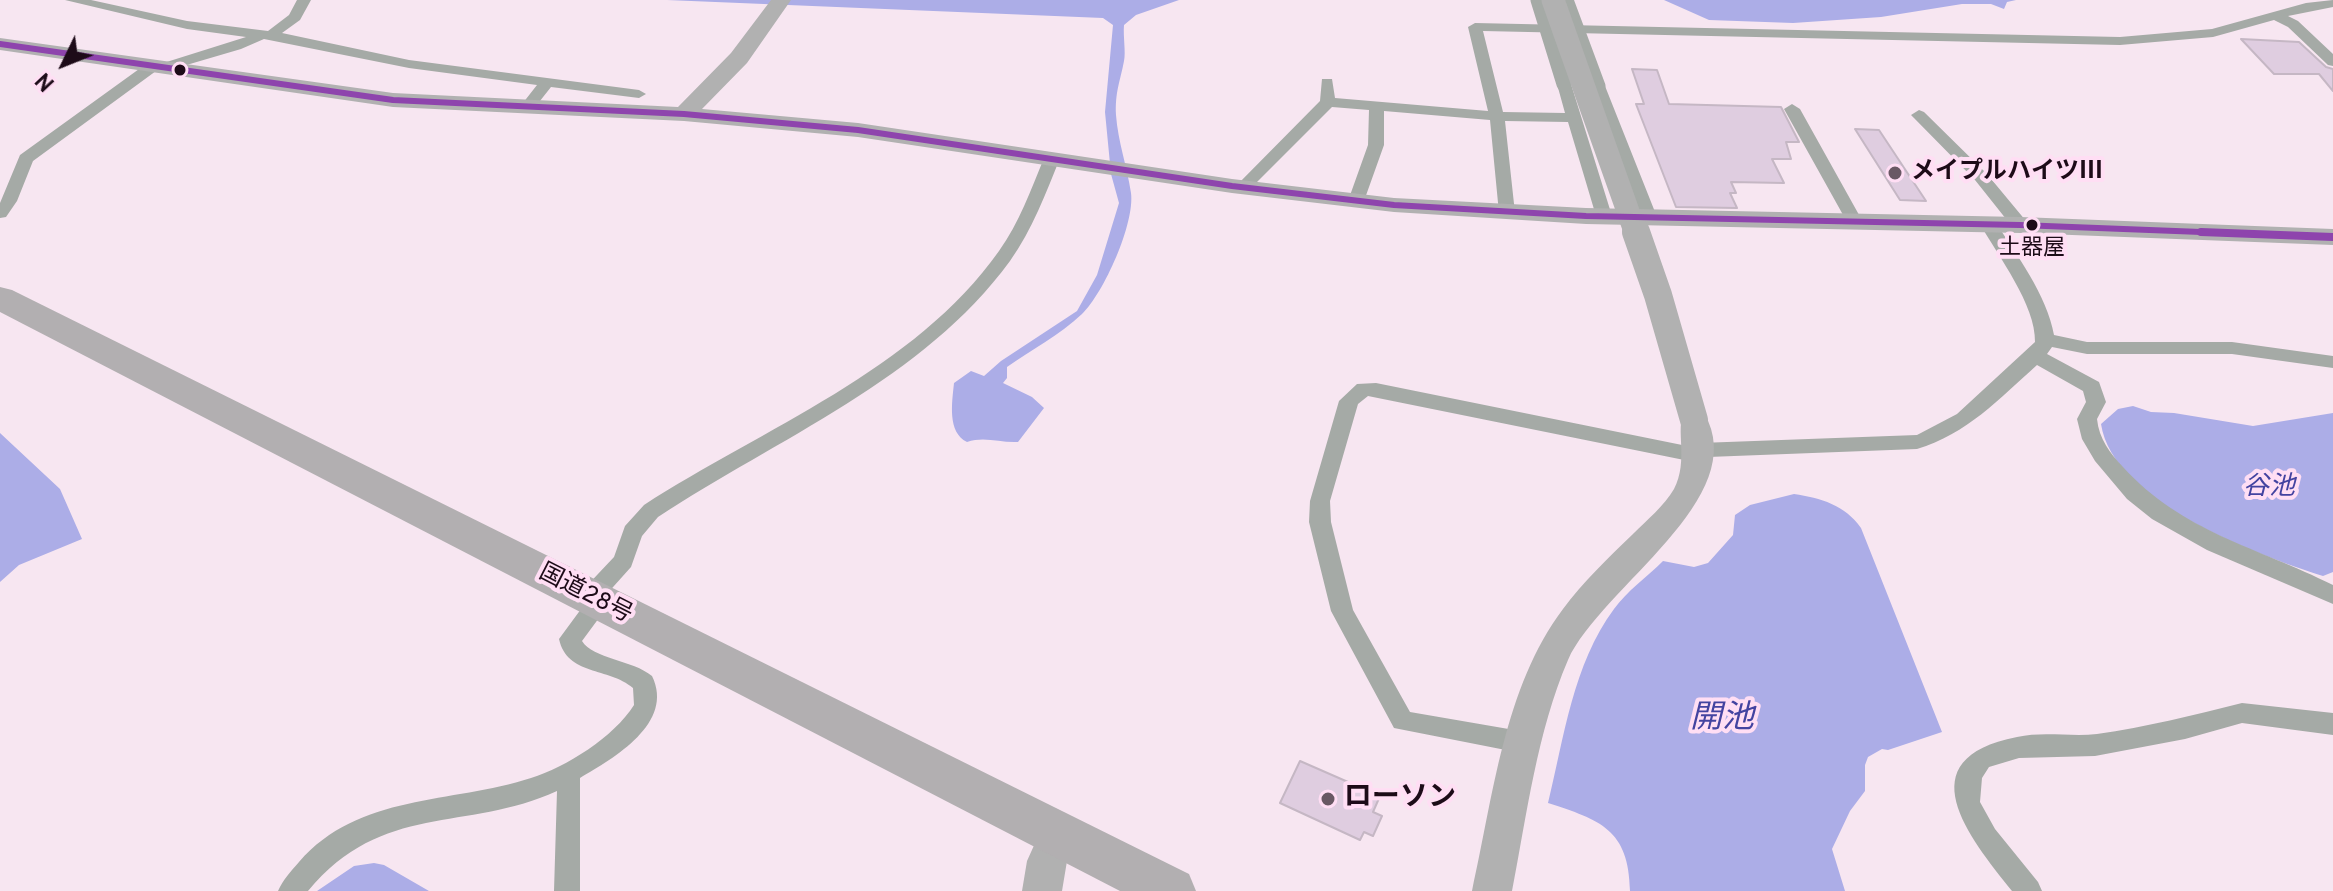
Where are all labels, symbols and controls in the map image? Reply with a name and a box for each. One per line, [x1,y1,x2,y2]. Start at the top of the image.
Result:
north arrow [24,24,104,104]
unlabelled marker [172,62,188,78]
text: N [31,66,61,96]
place label: メイプルハイツⅢ [1911,159,2103,187]
marker: メイプルハイツⅢ [1886,164,1904,182]
marker: 土器屋 [2024,217,2040,233]
place label: 土器屋 [1999,237,2065,263]
water label: 谷池 [2243,473,2295,505]
street label: 国道28号 [533,559,637,631]
water label: 開池 [1690,702,1754,740]
place label: ローソン [1344,782,1456,816]
marker: ローソン [1319,790,1337,808]

